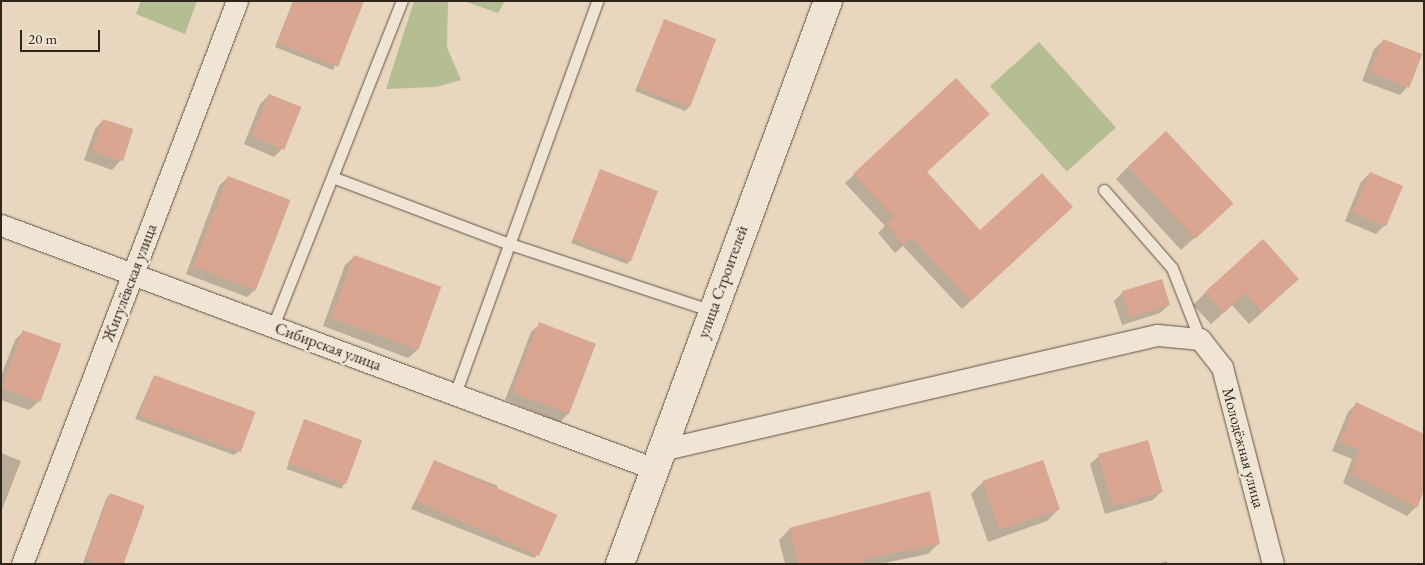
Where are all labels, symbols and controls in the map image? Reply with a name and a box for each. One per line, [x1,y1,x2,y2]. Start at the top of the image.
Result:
scale bar [22,20,102,52]
text: 20 m [28,29,57,48]
street label: Жигулёвская улица [99,221,161,345]
street label: улица Строителей [694,223,752,341]
street label: Сибирская улица [272,319,384,375]
street label: Молодёжная улица [1218,386,1268,510]

